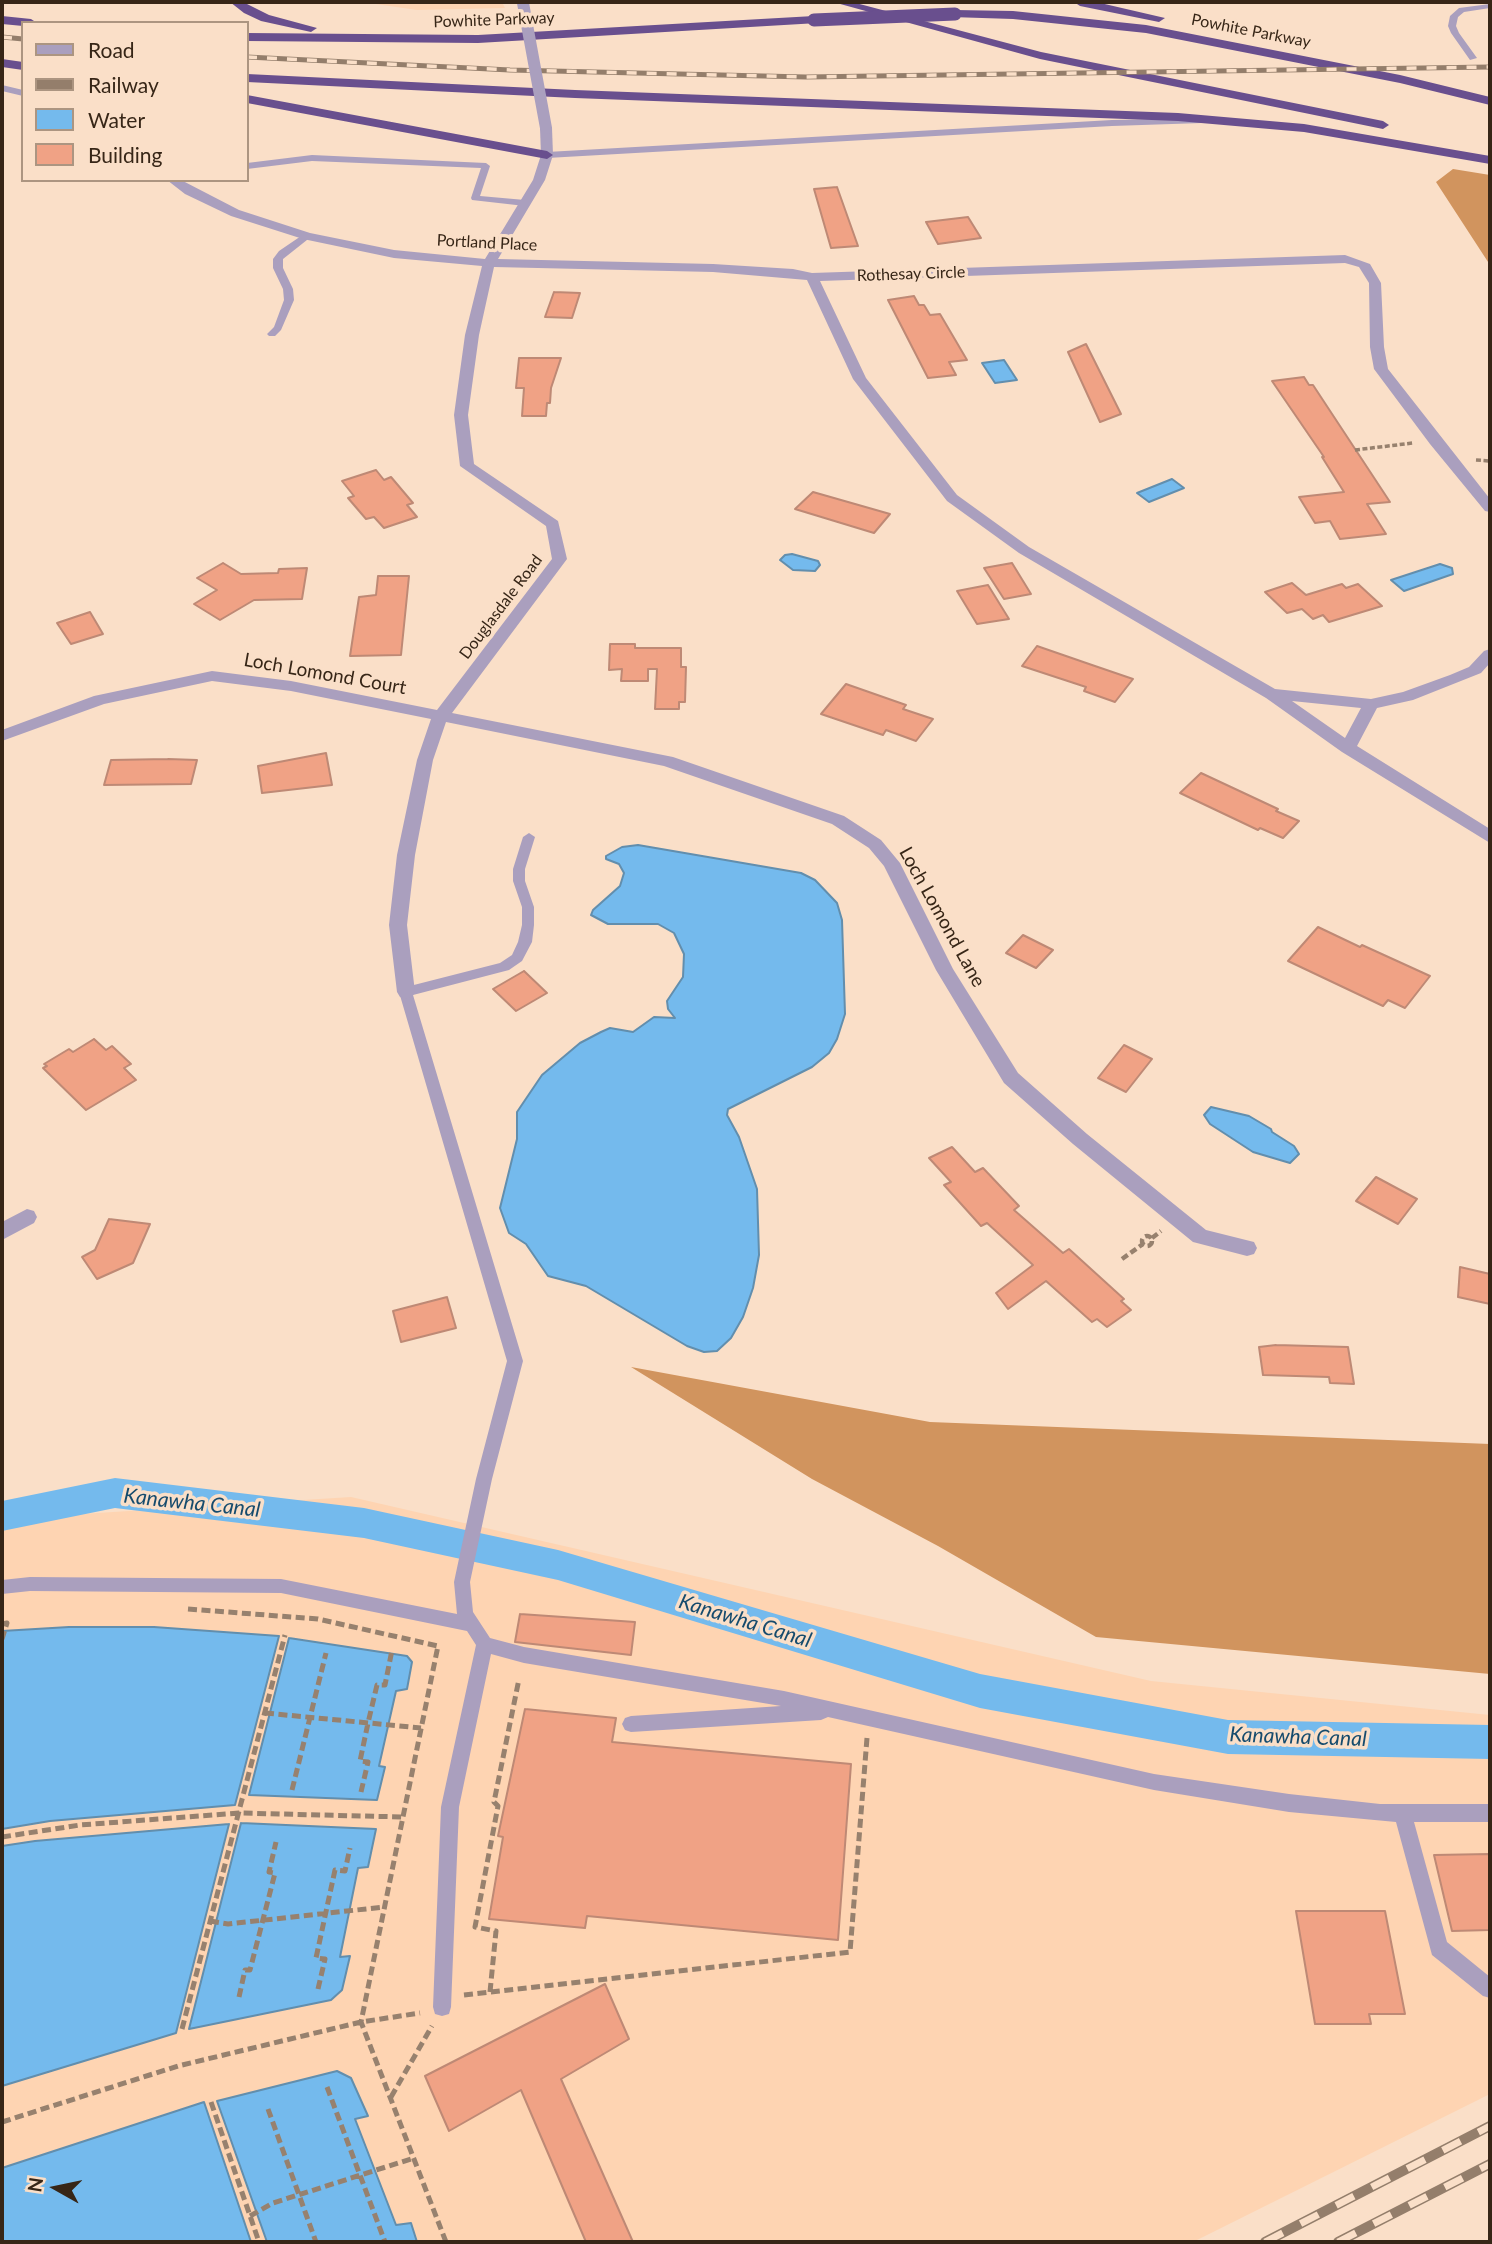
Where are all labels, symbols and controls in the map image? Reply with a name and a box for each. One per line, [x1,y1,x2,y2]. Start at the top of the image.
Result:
street label: Powhite Parkway [433,8,555,32]
street label: Powhite Parkway [1190,10,1312,52]
legend [21,21,248,182]
text: Road [88,37,135,62]
text: Railway [88,72,159,97]
text: Water [88,107,145,132]
text: Building [88,142,163,167]
street label: Portland Place [436,231,538,255]
street label: Rothesay Circle [856,263,966,285]
street label: Douglasdale Road [455,551,547,663]
street label: Loch Lomond Court [242,649,408,699]
street label: Loch Lomond Lane [894,843,990,991]
water label: Kanawha Canal [122,1483,262,1523]
water label: Kanawha Canal [676,1589,814,1653]
water label: Kanawha Canal [1229,1722,1367,1752]
north arrow [21,2153,91,2223]
text: N [22,2176,47,2194]

